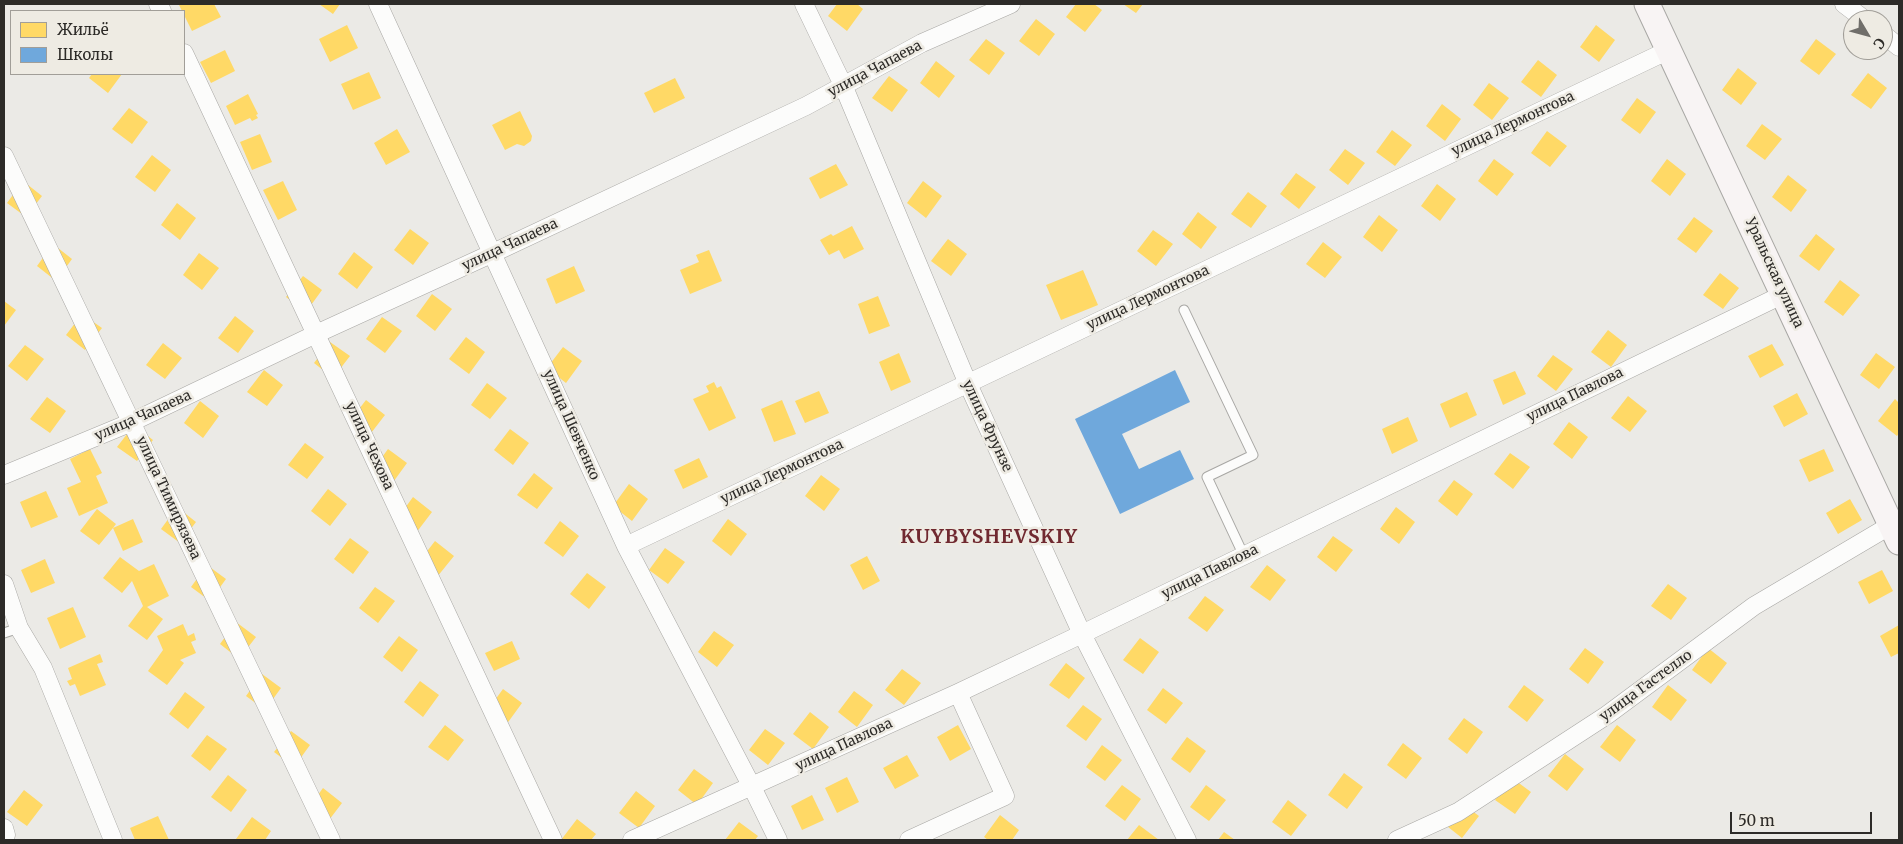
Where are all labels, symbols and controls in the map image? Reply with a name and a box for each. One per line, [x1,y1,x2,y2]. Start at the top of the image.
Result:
legend [10,10,185,75]
north arrow [1843,10,1893,60]
text: Жильё [57,20,109,39]
text: С [1869,34,1889,53]
street label: улица Чапаева [825,37,925,101]
text: Школы [57,45,113,64]
street label: улица Лермонтова [1449,88,1577,160]
street label: улица Чапаева [459,215,561,275]
street label: Уральская улица [1741,215,1807,331]
street label: улица Лермонтова [1084,262,1212,334]
street label: улица Павлова [1524,364,1626,426]
street label: улица Шевченко [539,367,603,483]
street label: улица Фрунзе [958,377,1016,475]
street label: улица Чапаева [92,387,194,445]
street label: улица Чехова [341,399,397,493]
street label: улица Тимирязева [132,434,204,562]
street label: улица Лермонтова [718,436,846,508]
district label: KUYBYSHEVSKIY [899,527,1079,549]
street label: улица Павлова [1159,541,1261,603]
street label: улица Гастелло [1597,647,1695,725]
street label: улица Павлова [793,715,895,775]
scale bar [1733,802,1876,834]
text: 50 m [1738,811,1775,830]

